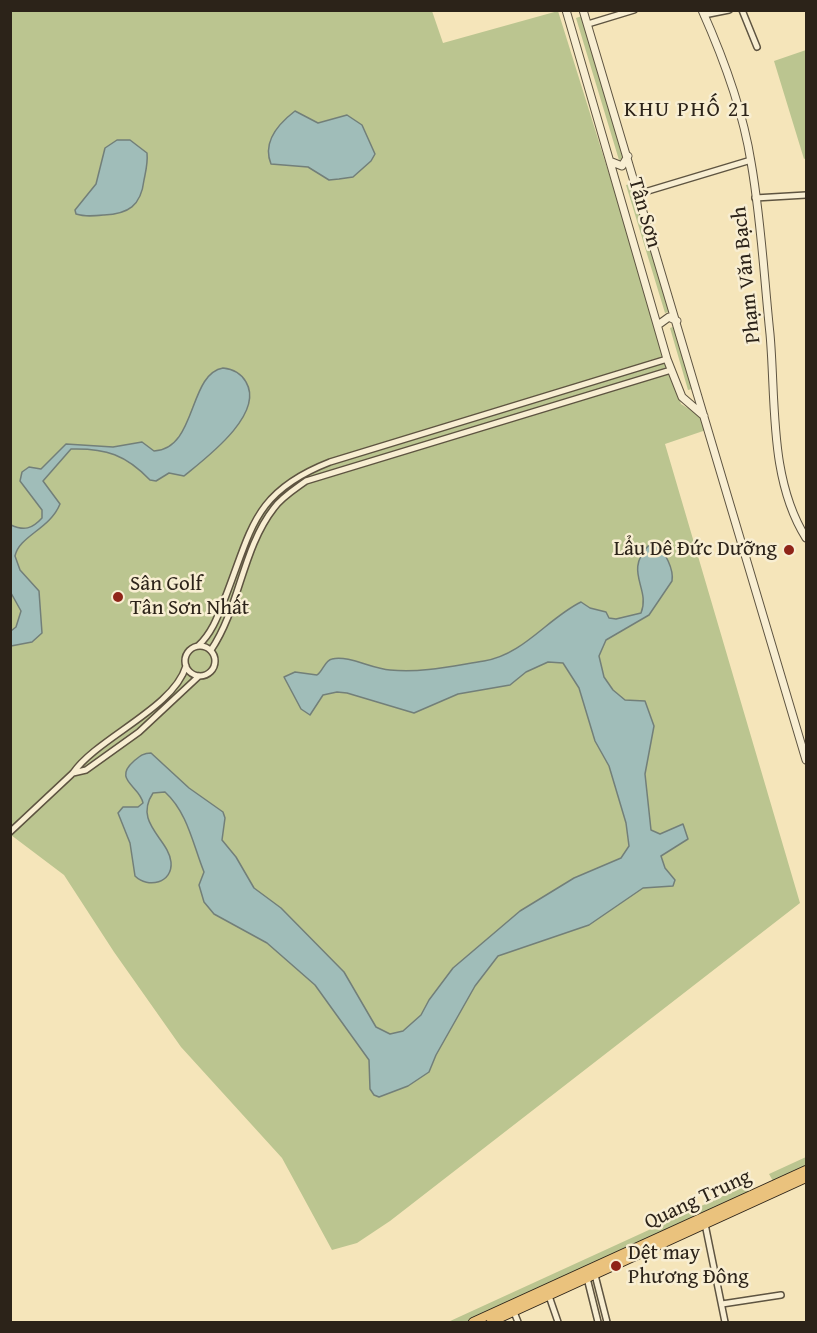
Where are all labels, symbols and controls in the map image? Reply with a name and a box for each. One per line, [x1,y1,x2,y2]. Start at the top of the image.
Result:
district label: KHU PHỐ 21 [624,97,752,123]
street label: Tân Sơn [622,175,666,251]
street label: Phạm Văn Bạch [727,205,767,345]
place label: Lẩu Dê Đức Dưỡng [614,537,777,563]
marker: Lẩu Dê Đức Dưỡng [782,543,796,557]
place label: Sân Golf Tân Sơn Nhất [130,572,249,622]
marker: Sân Golf Tân Sơn Nhất [111,590,125,604]
street label: Quang Trung [641,1164,755,1236]
place label: Dệt may Phương Đông [628,1241,749,1291]
marker: Dệt may Phương Đông [609,1259,623,1273]

